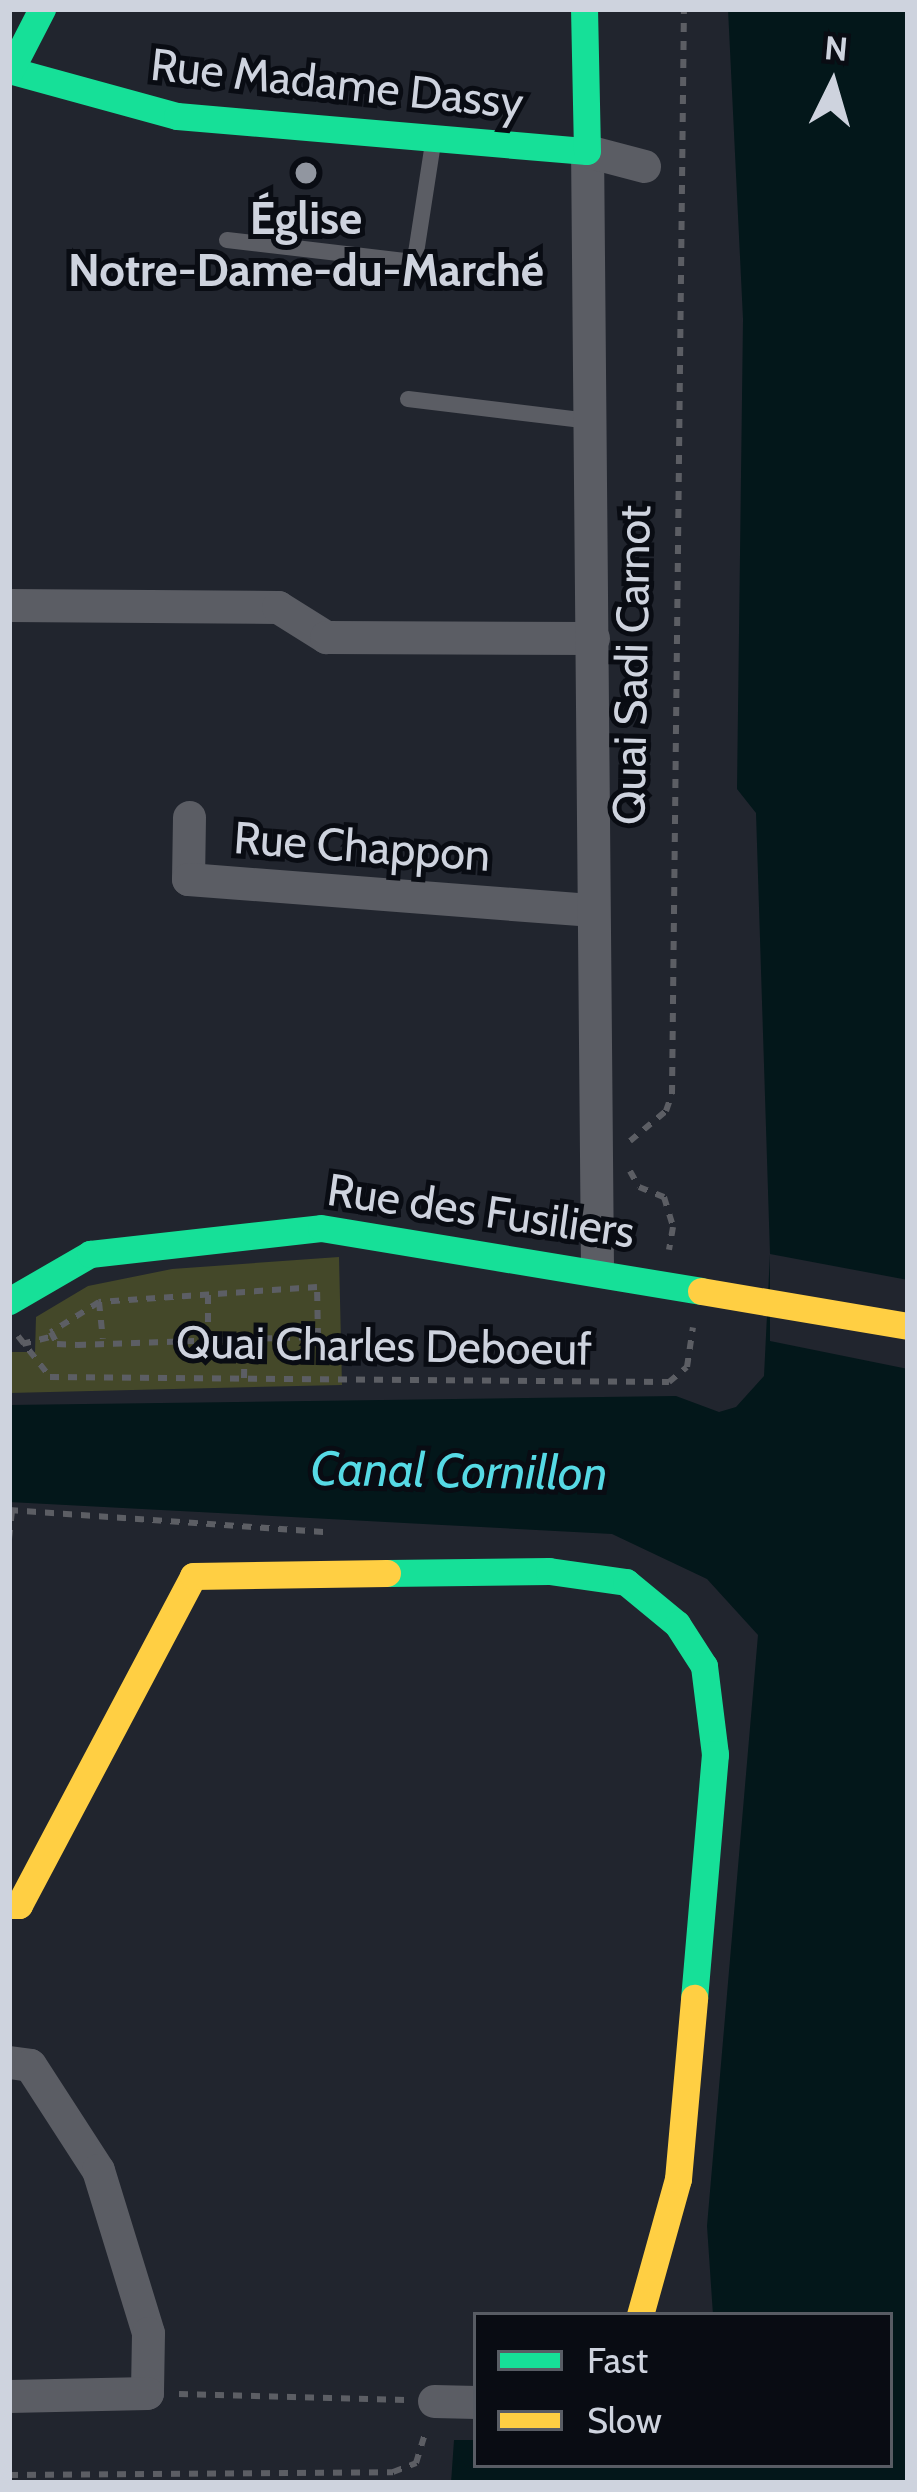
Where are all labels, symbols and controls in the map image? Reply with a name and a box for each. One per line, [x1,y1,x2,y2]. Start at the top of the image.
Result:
north arrow [773,24,893,144]
text: N [823,27,850,69]
street label: Rue Madame Dassy [148,38,526,130]
marker: Église Notre-Dame-du-Marché [293,160,319,186]
place label: Église Notre-Dame-du-Marché [68,192,544,298]
street label: Quai Sadi Carnot [602,505,662,825]
street label: Rue Chappon [232,811,492,883]
street label: Rue des Fusiliers [324,1163,638,1259]
street label: Quai Charles Deboeuf [176,1315,592,1377]
water label: Canal Cornillon [310,1440,608,1502]
legend [473,2312,893,2468]
text: Fast [587,2338,648,2382]
text: Slow [587,2398,662,2442]

